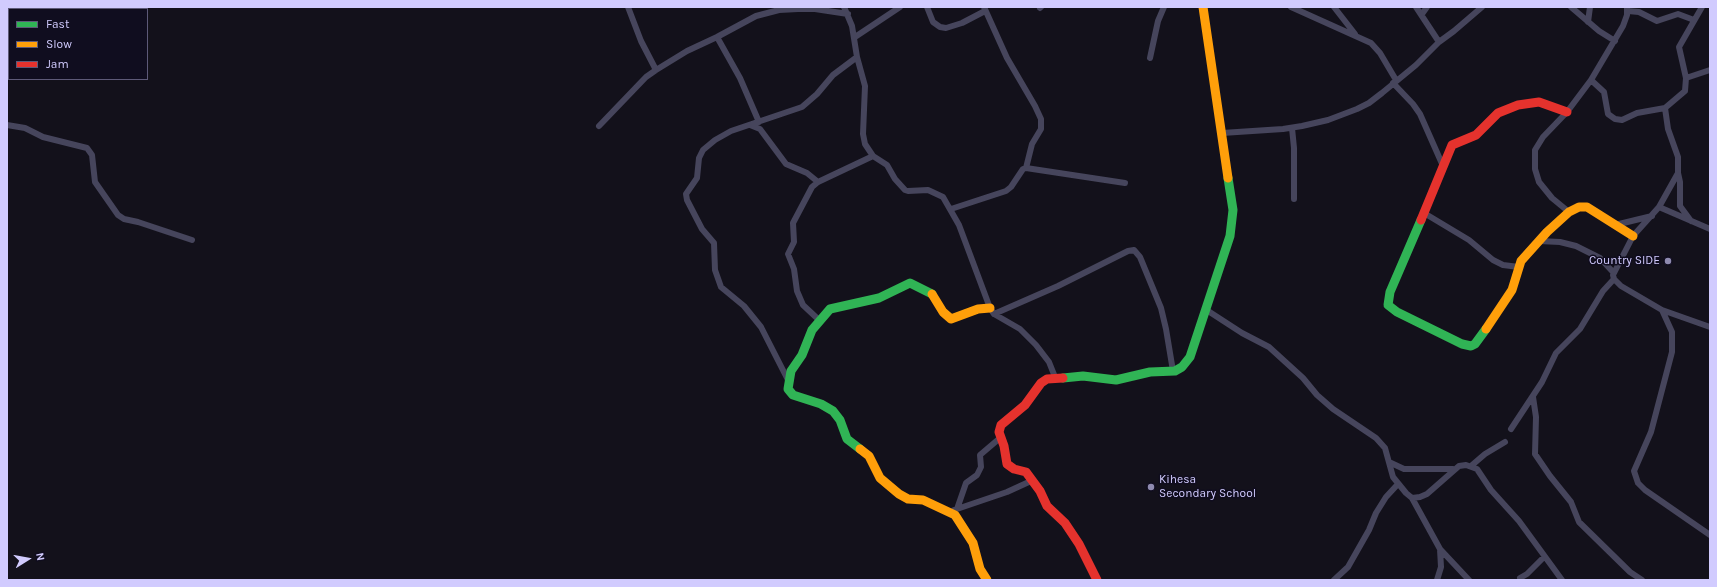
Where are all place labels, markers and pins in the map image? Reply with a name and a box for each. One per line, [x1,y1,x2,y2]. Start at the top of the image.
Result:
place label: Country SIDE [1589,254,1660,268]
marker: Country SIDE [1663,256,1673,266]
place label: Kihesa Secondary School [1159,473,1256,501]
marker: Kihesa Secondary School [1146,482,1156,492]

